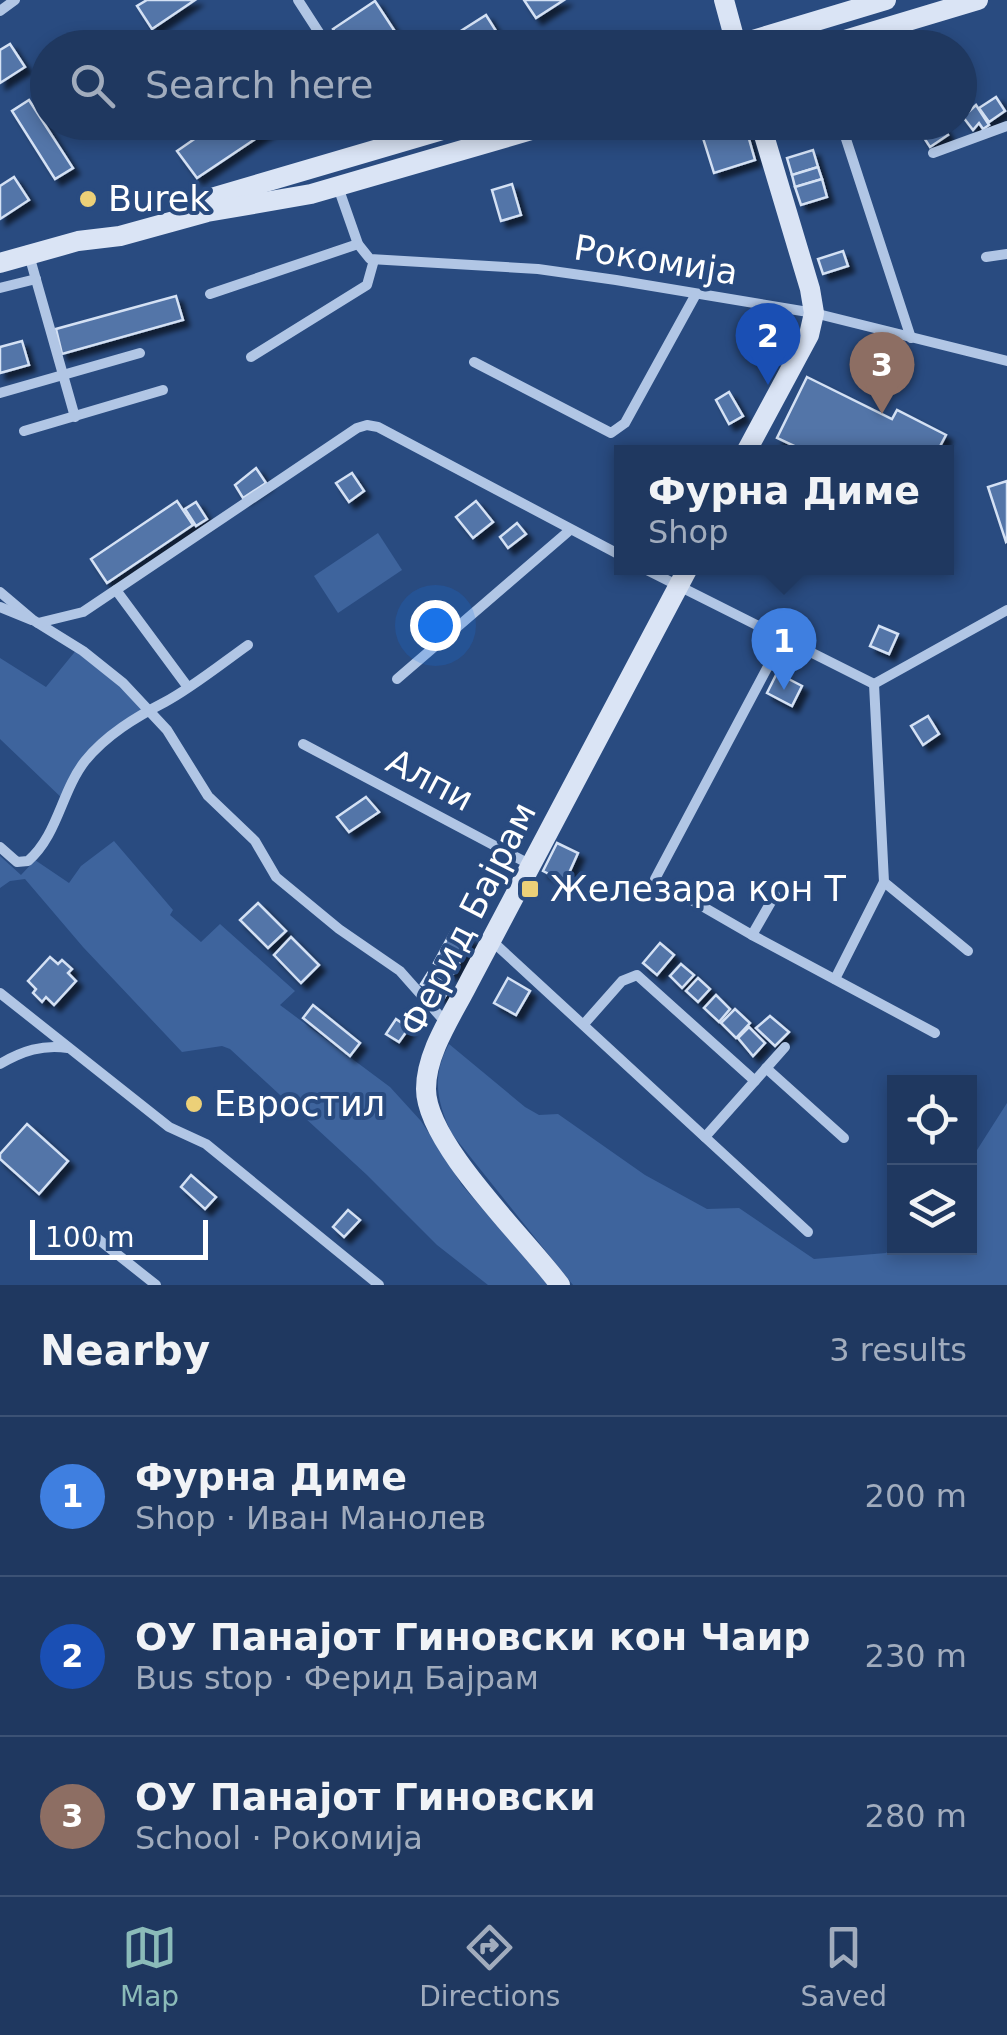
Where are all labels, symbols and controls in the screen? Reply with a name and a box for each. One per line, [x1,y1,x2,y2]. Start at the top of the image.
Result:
search box [30,30,977,140]
icon: search [65,58,120,113]
text: Search here [145,63,373,107]
place label: Burek [108,179,210,219]
marker: Burek [77,188,99,210]
street label: Рокомија [571,227,741,293]
pin: 2 [736,302,800,385]
pin: 3 [850,332,914,414]
popup [614,445,954,575]
text: Фурна Диме [648,469,920,513]
text: Shop [648,513,728,551]
your location [410,600,461,651]
pin: 1 [752,608,816,690]
street label: Алпи [380,741,480,819]
street label: Ферид Бајрам [392,795,544,1043]
place label: Железара кон Т [550,869,847,909]
marker: Железара кон Т [519,878,541,900]
map controls [887,1075,977,1255]
button: locate [887,1075,977,1165]
place label: Евростил [214,1084,385,1124]
marker: Евростил [183,1093,205,1115]
button: layers [887,1165,977,1255]
scale bar [30,1215,208,1260]
text: 100 m [45,1221,135,1254]
text: Nearby [40,1326,210,1375]
text: 3 results [829,1331,967,1369]
text: Фурна Диме [135,1455,407,1499]
text: 1 [61,1477,84,1515]
text: 200 m [865,1477,967,1515]
text: Shop · Иван Манолев [135,1499,486,1537]
text: ОУ Панајот Гиновски кон Чаир [135,1615,811,1659]
text: 2 [61,1637,84,1675]
text: 230 m [865,1637,967,1675]
text: Bus stop · Ферид Бајрам [135,1659,539,1697]
text: ОУ Панајот Гиновски [135,1775,596,1819]
text: 3 [61,1797,84,1835]
text: 280 m [865,1797,967,1835]
text: School · Рокомија [135,1819,423,1857]
tab: Map [120,1920,179,2013]
tab: Directions [419,1920,560,2013]
tab: Saved [800,1920,887,2013]

